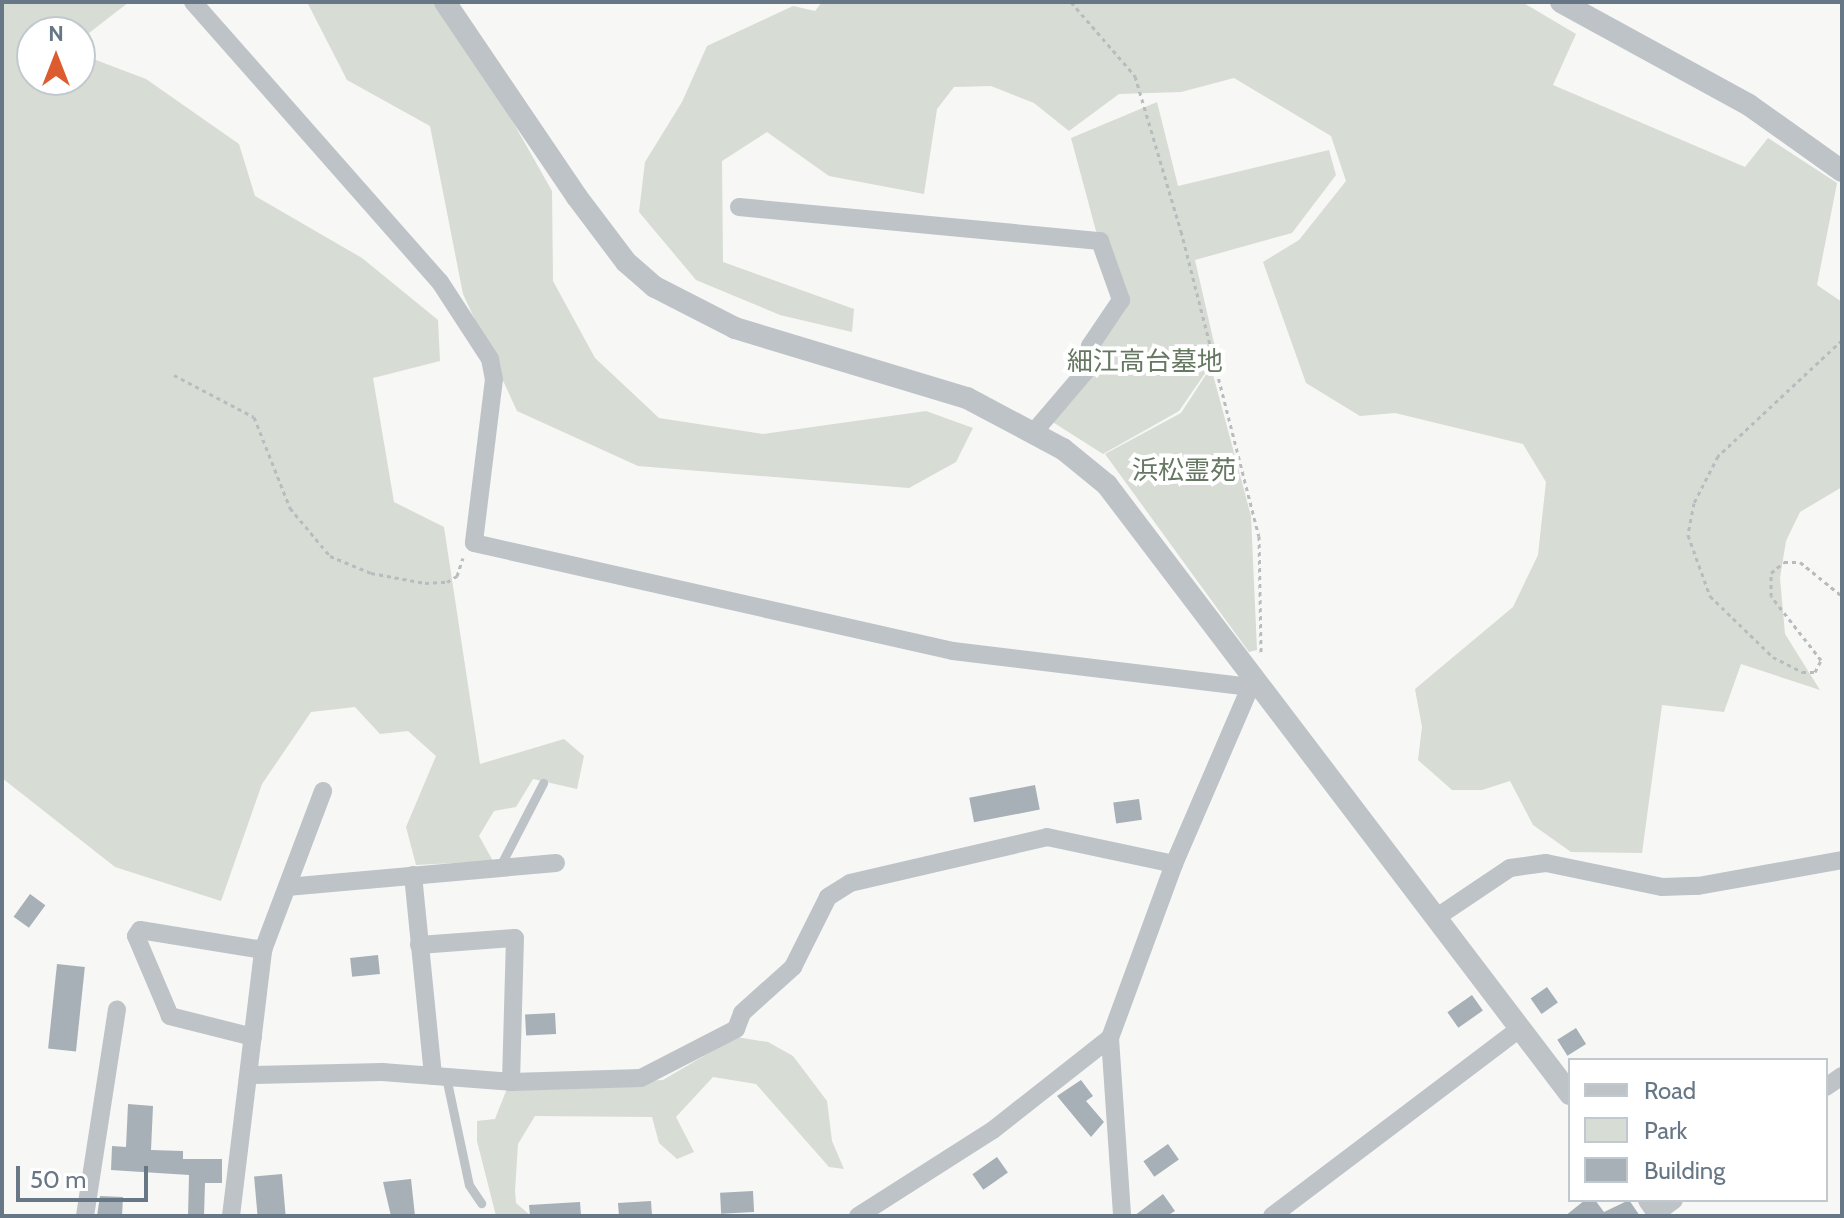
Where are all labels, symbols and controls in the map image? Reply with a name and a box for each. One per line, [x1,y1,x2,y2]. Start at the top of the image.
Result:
north arrow [16,16,96,96]
text: N [48,20,64,47]
park label: 細江高台墓地 [1067,346,1223,378]
park label: 浜松霊苑 [1132,455,1236,487]
legend [1568,1058,1828,1202]
text: Road [1644,1076,1696,1105]
text: Park [1644,1116,1687,1145]
scale bar [20,1150,152,1200]
text: Building [1644,1156,1725,1185]
text: 50 m [30,1165,86,1194]

